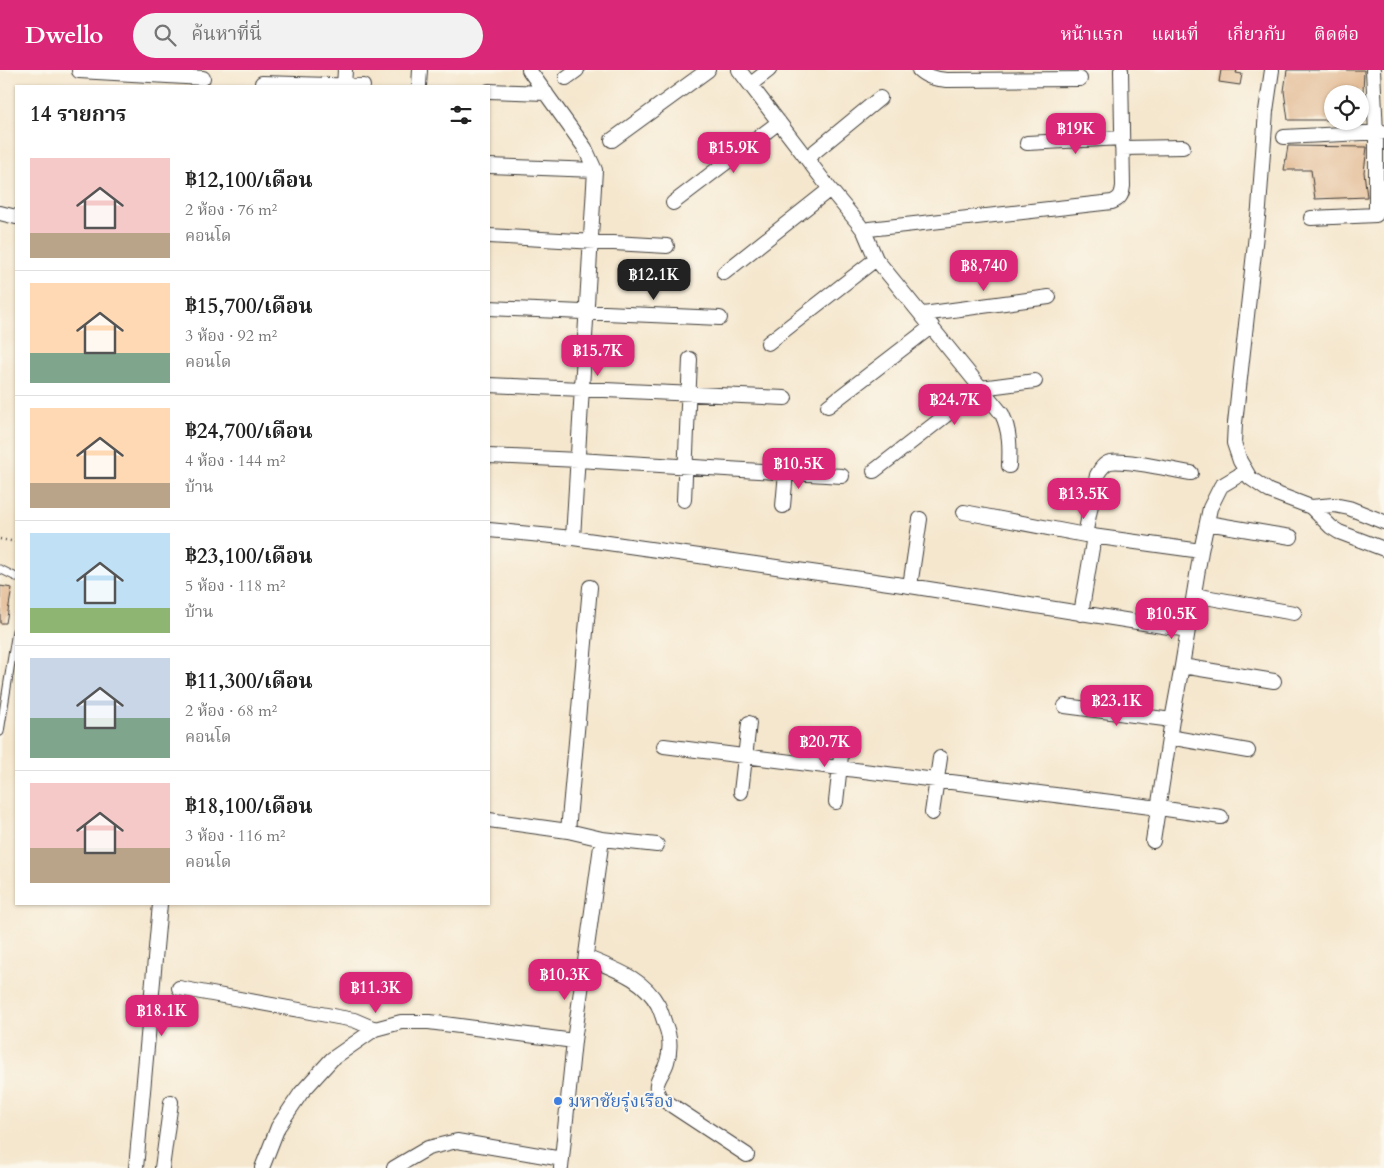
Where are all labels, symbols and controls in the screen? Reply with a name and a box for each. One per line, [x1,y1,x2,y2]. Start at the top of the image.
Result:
search box [133,13,483,58]
text: Dwello [25,19,103,52]
icon: search [151,21,179,49]
text: ค้นหาที่นี่ [191,21,262,47]
text: หน้าแรก [1060,22,1123,47]
text: แผนที่ [1151,22,1199,47]
text: เกี่ยวกับ [1227,22,1286,47]
text: ติดต่อ [1314,22,1359,47]
map controls [1324,85,1369,130]
button: locate [1324,85,1369,130]
text: 14 รายการ [30,100,126,129]
icon: filters [447,101,475,129]
pin: ฿19K [1046,112,1106,155]
text: ฿19K [1057,118,1095,140]
pin: ฿15.9K [693,132,775,174]
text: ฿15.9K [708,137,760,159]
text: ฿12,100/เดือน [185,166,313,195]
icon: home [70,178,130,238]
text: 2 ห้อง · 76 m² [185,199,277,221]
text: คอนโด [185,225,231,247]
pin: ฿8,740 [943,250,1025,292]
text: ฿8,740 [961,255,1007,277]
pin: ฿12.1K [613,258,695,301]
text: ฿12.1K [628,264,680,286]
text: ฿15,700/เดือน [185,292,313,321]
icon: home [70,303,130,363]
text: 3 ห้อง · 92 m² [185,325,277,347]
pin: ฿15.7K [557,334,639,377]
text: ฿15.7K [572,340,624,362]
text: คอนโด [185,351,231,373]
pin: ฿24.7K [914,384,996,426]
text: ฿24.7K [929,389,981,411]
text: ฿24,700/เดือน [185,417,313,446]
icon: home [70,428,130,488]
pin: ฿10.5K [758,448,840,490]
text: 4 ห้อง · 144 m² [185,450,285,472]
text: ฿10.5K [773,453,825,475]
text: บ้าน [185,476,213,498]
pin: ฿13.5K [1043,478,1125,520]
text: ฿13.5K [1058,483,1110,505]
text: ฿23,100/เดือน [185,542,313,571]
icon: home [70,553,130,613]
text: 5 ห้อง · 118 m² [185,575,285,597]
pin: ฿10.5K [1131,598,1213,640]
text: บ้าน [185,601,213,623]
text: ฿10.5K [1146,603,1198,625]
text: ฿11,300/เดือน [185,667,313,696]
icon: home [70,678,130,738]
pin: ฿23.1K [1076,684,1158,727]
text: ฿23.1K [1091,690,1143,712]
text: 2 ห้อง · 68 m² [185,700,277,722]
text: คอนโด [185,726,231,748]
pin: ฿20.7K [784,726,866,768]
text: ฿20.7K [799,731,851,753]
text: ฿18,100/เดือน [185,792,313,821]
icon: home [70,803,130,863]
text: 3 ห้อง · 116 m² [185,825,285,847]
text: คอนโด [185,851,231,873]
pin: ฿10.3K [524,958,606,1001]
text: ฿10.3K [539,964,591,986]
pin: ฿11.3K [335,972,417,1014]
text: ฿11.3K [350,977,402,999]
pin: ฿18.1K [121,994,203,1037]
text: ฿18.1K [136,1000,188,1022]
place label: มหาชัยรุ่งเรือง [568,1089,674,1114]
marker: มหาชัยรุ่งเรือง [552,1095,564,1107]

